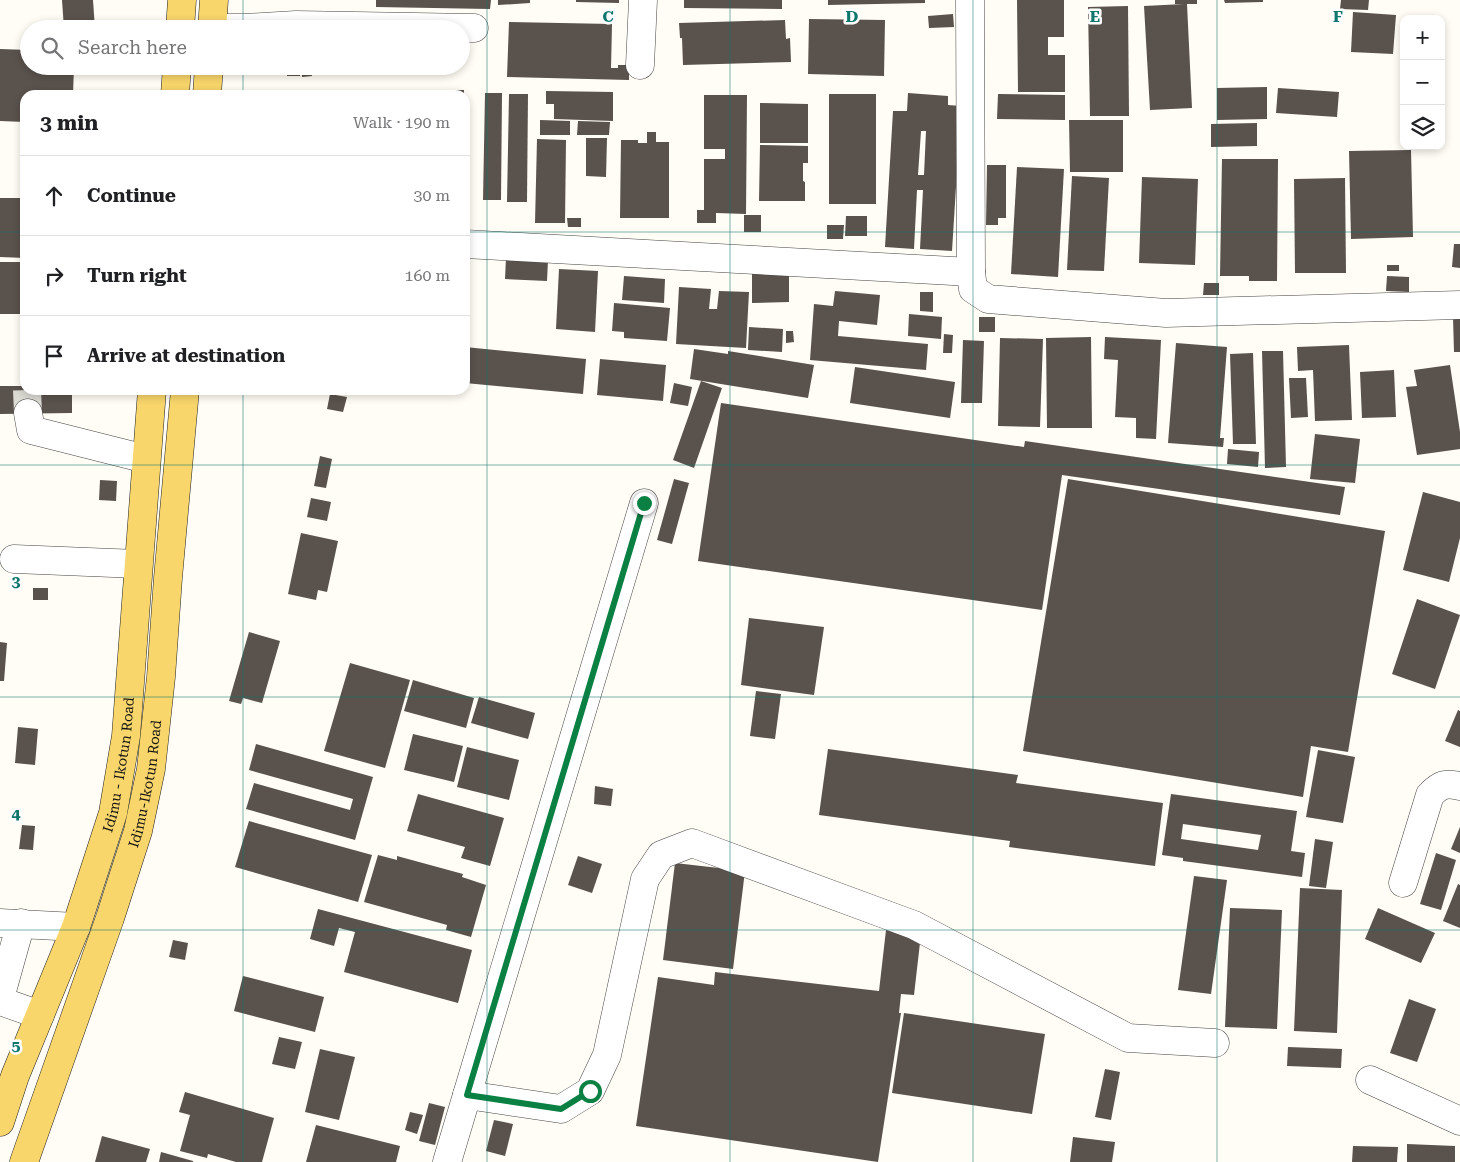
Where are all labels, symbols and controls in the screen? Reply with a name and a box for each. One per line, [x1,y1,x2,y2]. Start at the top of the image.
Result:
text: C [602,7,614,26]
text: D [846,7,859,26]
text: E [1090,7,1100,26]
text: F [1333,7,1343,26]
map controls [1400,15,1445,150]
button: + [1400,15,1445,60]
search box [20,20,470,75]
icon: search [38,34,66,62]
text: Search here [78,36,187,59]
button: − [1400,60,1445,105]
button: layers [1400,105,1445,150]
text: 3 min [40,111,98,135]
text: Walk · 190 m [353,113,450,132]
icon: ahead [40,182,68,210]
text: Continue [87,184,176,207]
text: 30 m [413,186,450,205]
icon: right [40,262,68,290]
text: Turn right [87,264,187,287]
text: 160 m [404,266,450,285]
icon: arrive [40,342,68,370]
text: Arrive at destination [87,344,285,367]
route end [633,492,656,515]
text: 3 [12,572,21,591]
street label: Idimu - Ikotun Road [99,697,137,834]
street label: Idimu-Ikotun Road [125,719,164,849]
text: 4 [12,804,21,823]
text: 5 [12,1036,21,1055]
route start [579,1080,602,1103]

